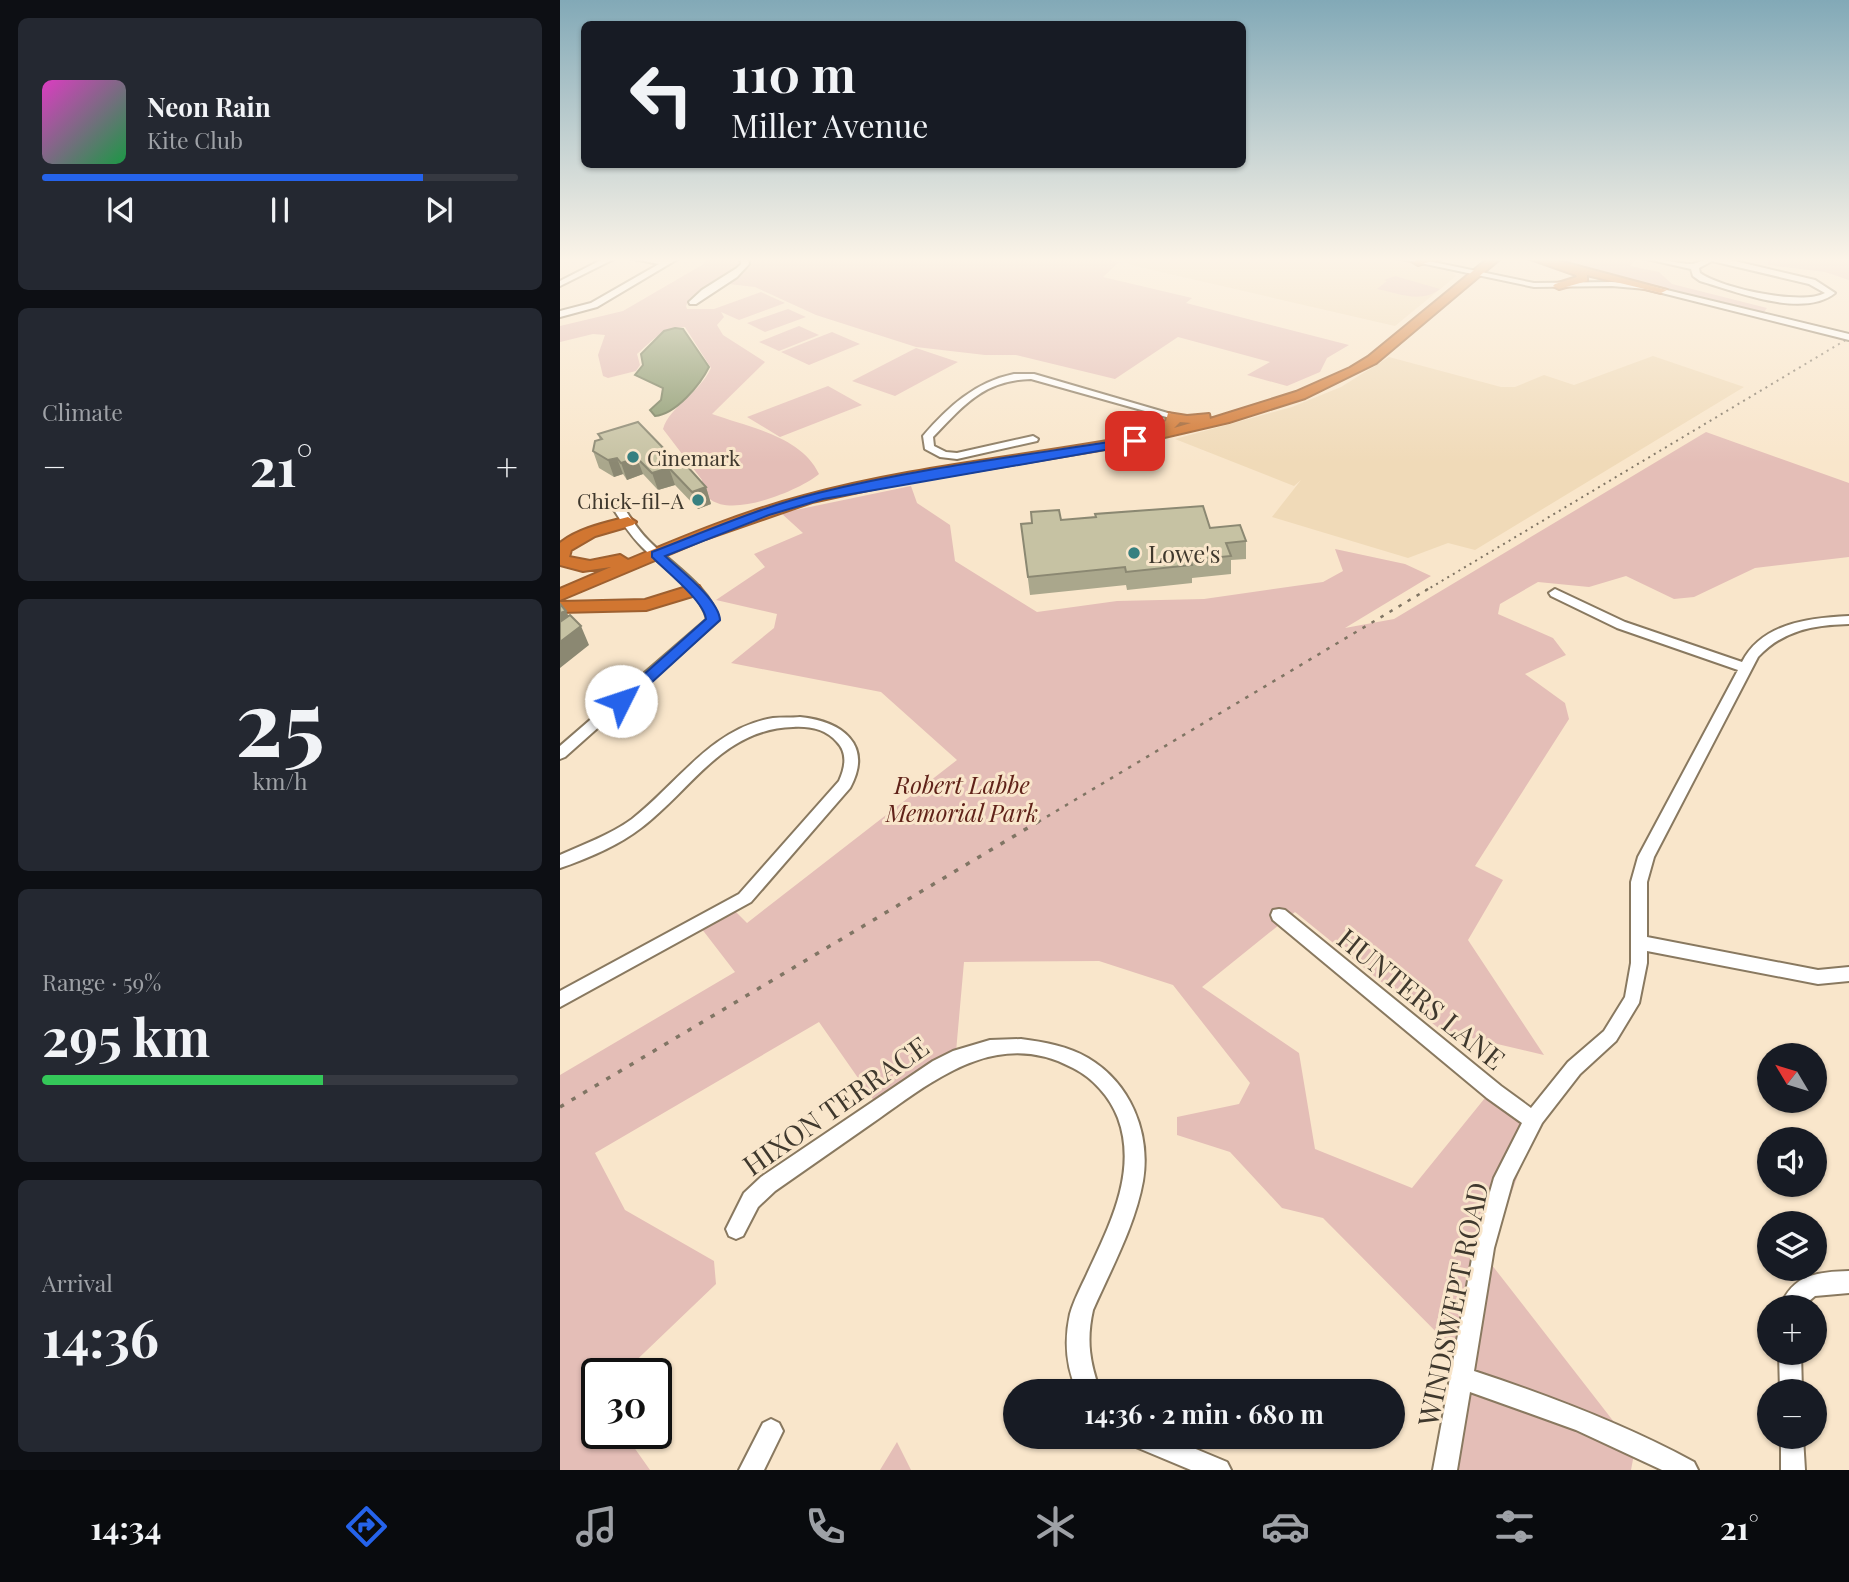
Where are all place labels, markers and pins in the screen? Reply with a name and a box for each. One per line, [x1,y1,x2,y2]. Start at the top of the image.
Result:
pin [1105,411,1165,471]
place label: Cinemark [647,443,741,471]
marker: Cinemark [625,449,641,465]
place label: Chick-fil-A [577,486,685,514]
marker: Chick-fil-A [690,492,706,508]
place label: Lowe's [1148,537,1221,569]
marker: Lowe's [1126,545,1142,561]

